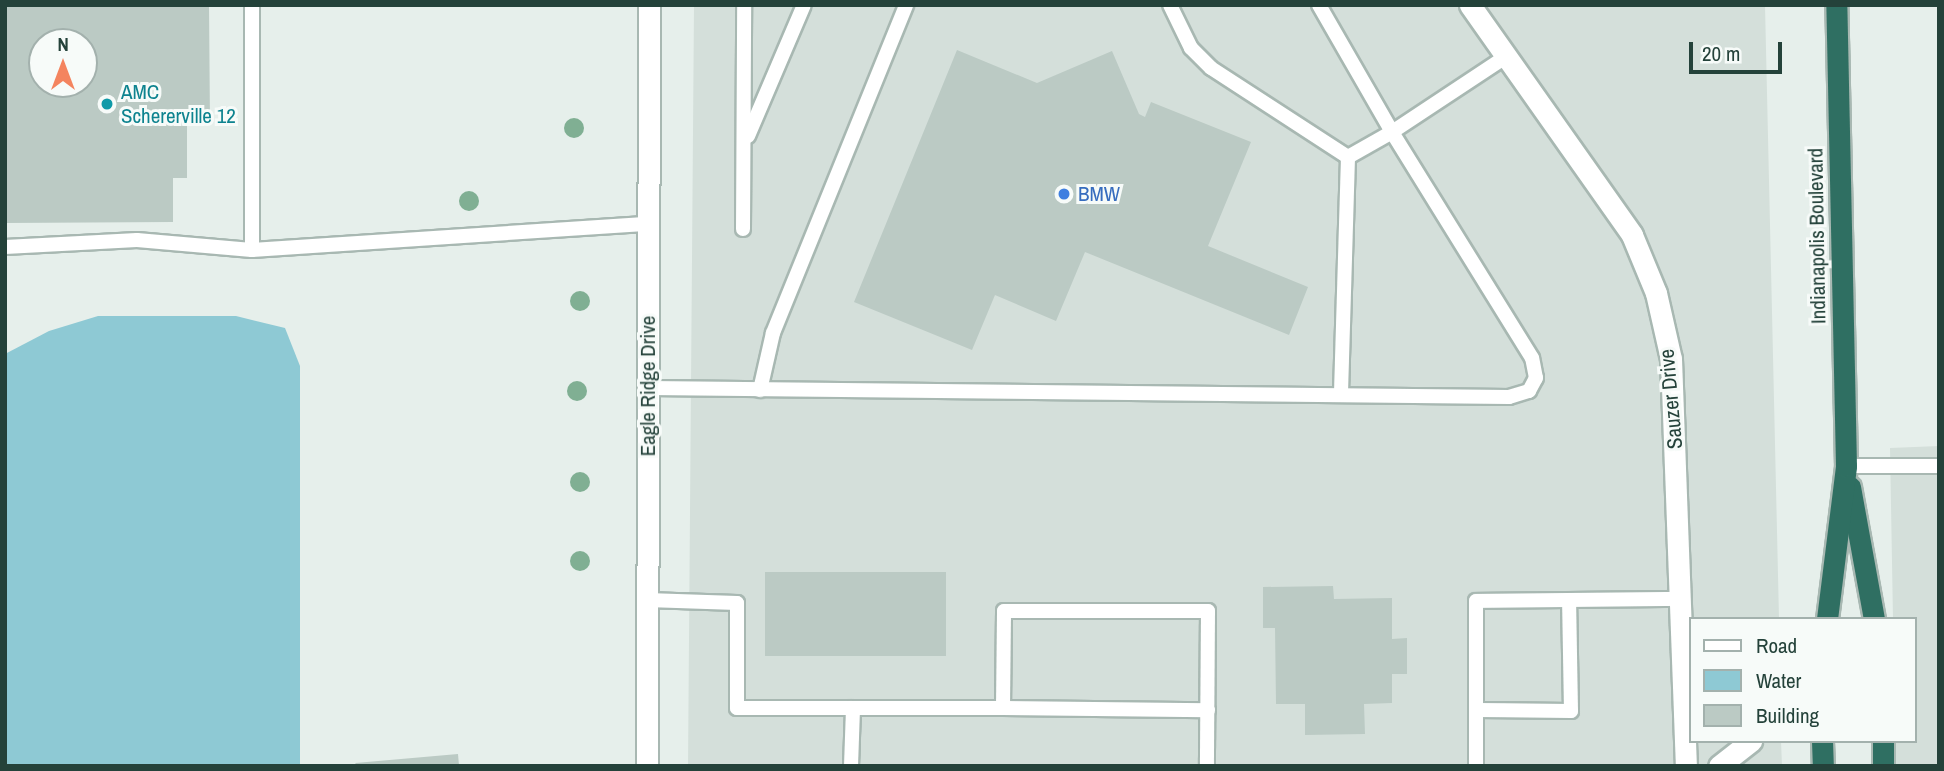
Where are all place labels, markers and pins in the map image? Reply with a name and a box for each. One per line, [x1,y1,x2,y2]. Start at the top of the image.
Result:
place label: AMC Schererville 12 [121,79,236,129]
marker: AMC Schererville 12 [99,96,115,112]
place label: BMW [1078,181,1120,207]
marker: BMW [1056,186,1072,202]

